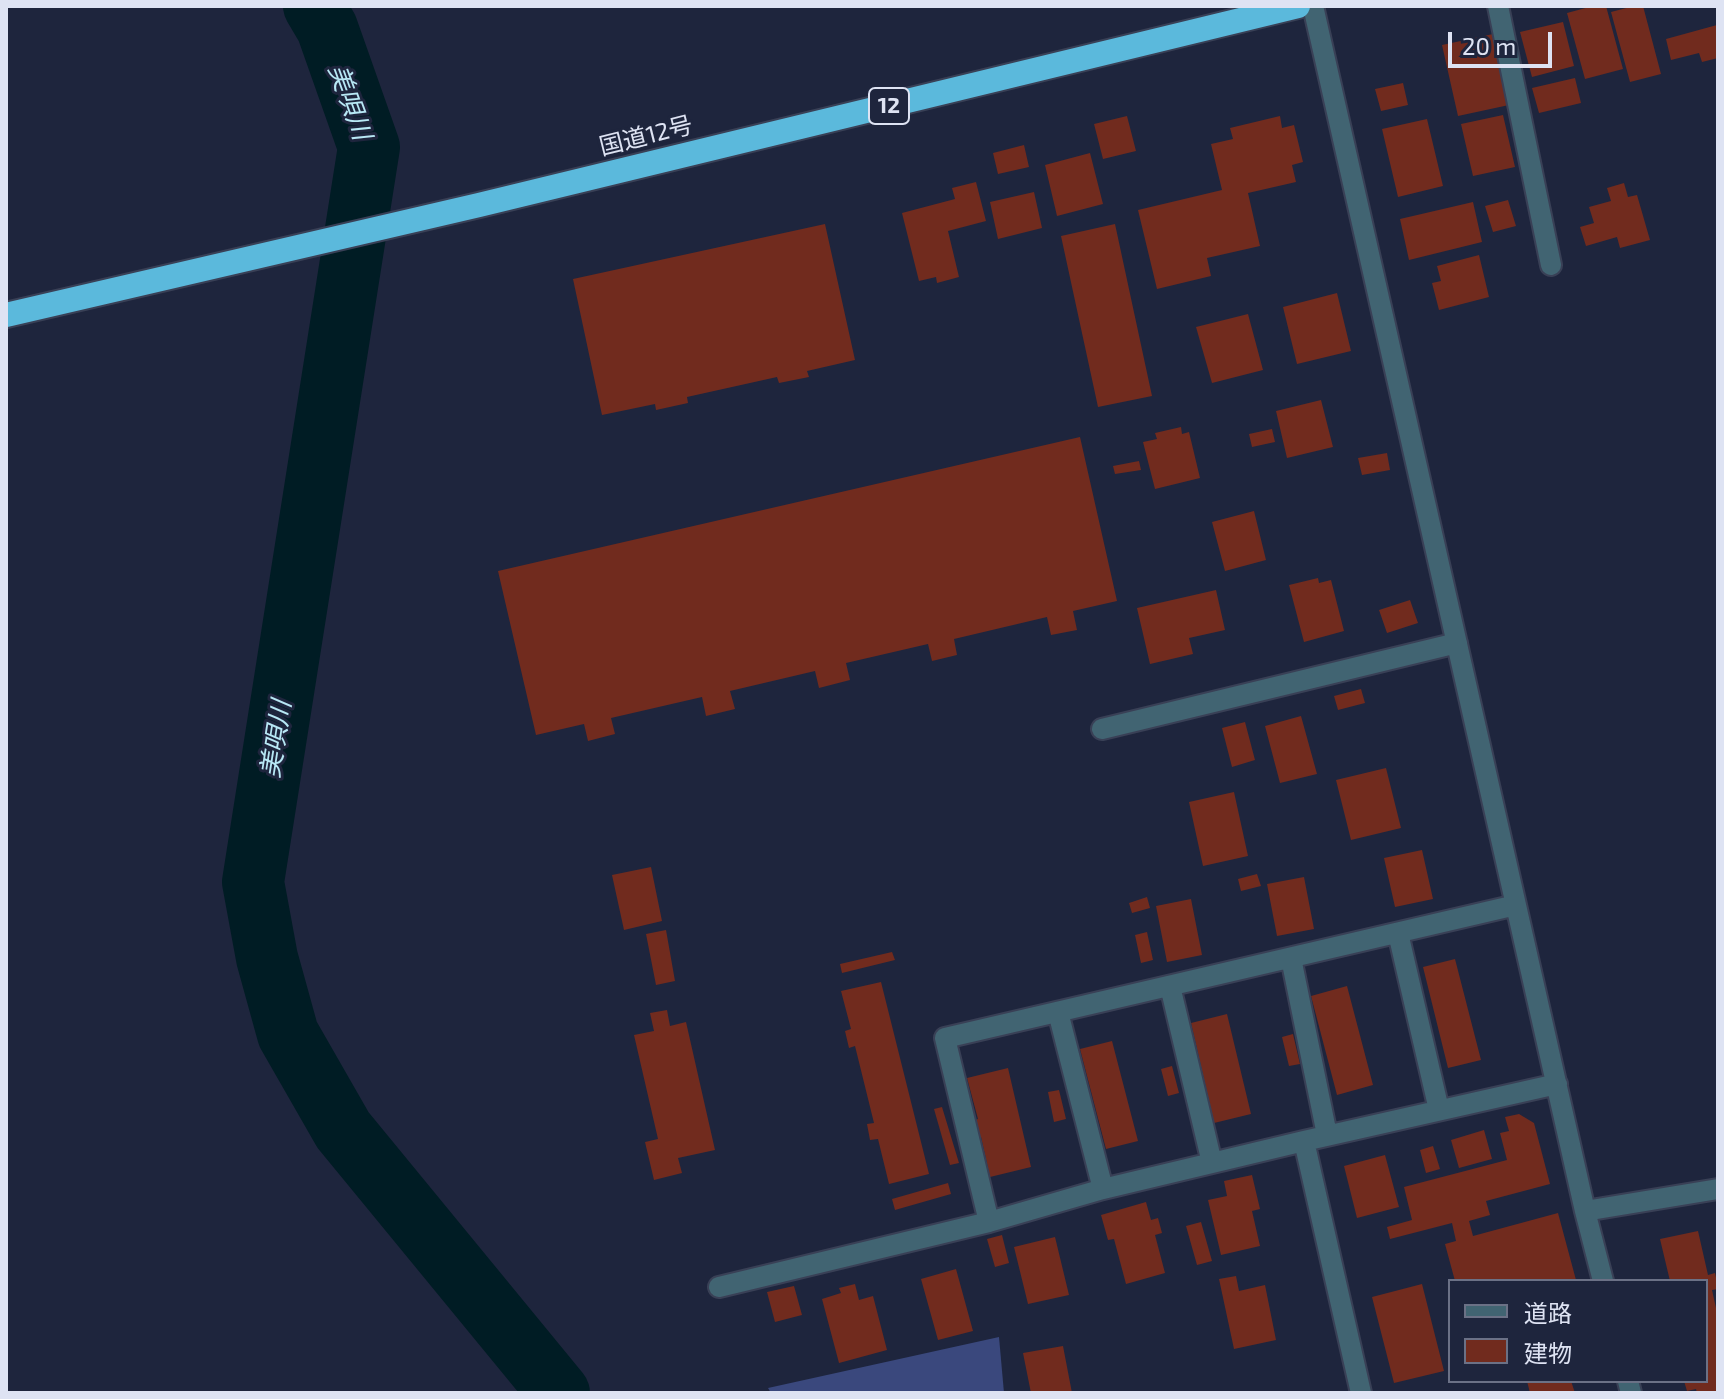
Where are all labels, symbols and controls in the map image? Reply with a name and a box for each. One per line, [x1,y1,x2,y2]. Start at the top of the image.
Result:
scale bar [1452,16,1556,66]
text: 20 m [1462,31,1516,60]
water label: 美唄川 [322,60,378,144]
road number: 12 [869,88,909,124]
street label: 国道12号 [596,111,696,161]
water label: 美唄川 [254,698,298,780]
legend [1448,1279,1708,1383]
text: 道路 [1524,1298,1572,1327]
text: 建物 [1524,1338,1572,1367]

